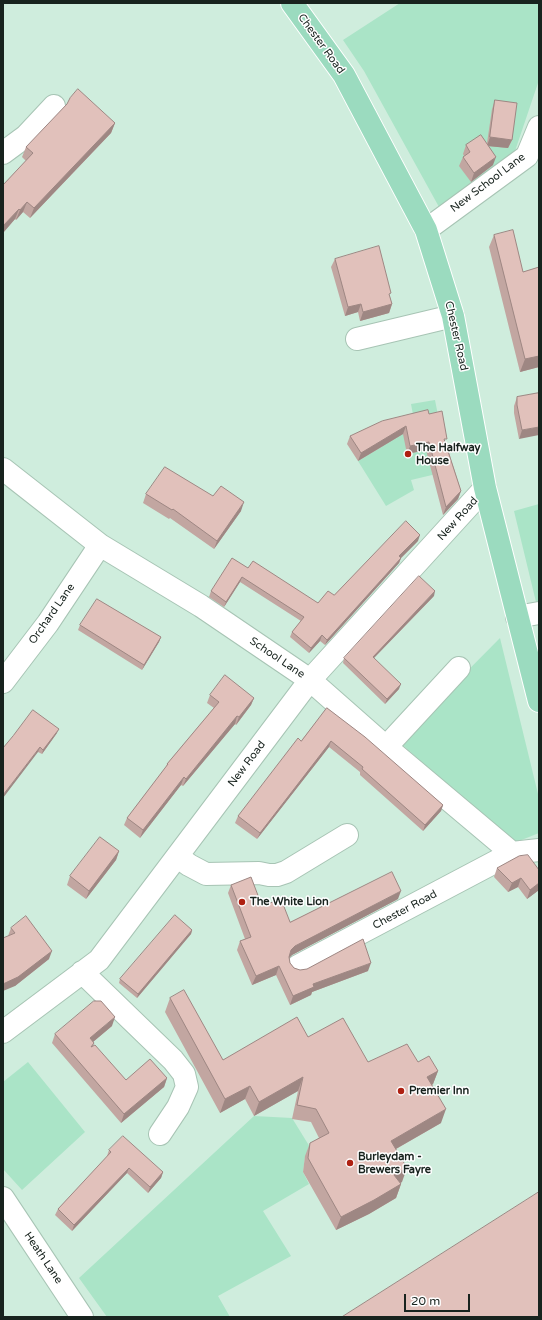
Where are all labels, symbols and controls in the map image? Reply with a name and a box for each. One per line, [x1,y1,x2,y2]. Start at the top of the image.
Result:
street label: Chester Road [295,11,347,77]
street label: New School Lane [448,151,528,215]
street label: Chester Road [442,300,470,372]
place label: The Halfway House [416,441,480,467]
marker: The Halfway House [403,449,413,459]
street label: New Road [435,494,481,544]
street label: Orchard Lane [26,581,78,647]
street label: School Lane [247,635,307,681]
street label: New Road [225,738,269,790]
street label: Chester Road [371,888,439,932]
place label: The White Lion [250,895,329,909]
marker: The White Lion [237,897,247,907]
place label: Premier Inn [409,1084,469,1098]
marker: Premier Inn [396,1086,406,1096]
place label: Burleydam - Brewers Fayre [358,1150,431,1176]
marker: Burleydam - Brewers Fayre [345,1158,355,1168]
street label: Heath Lane [21,1230,65,1286]
scale bar [406,1286,472,1312]
text: 20 m [411,1294,440,1308]

